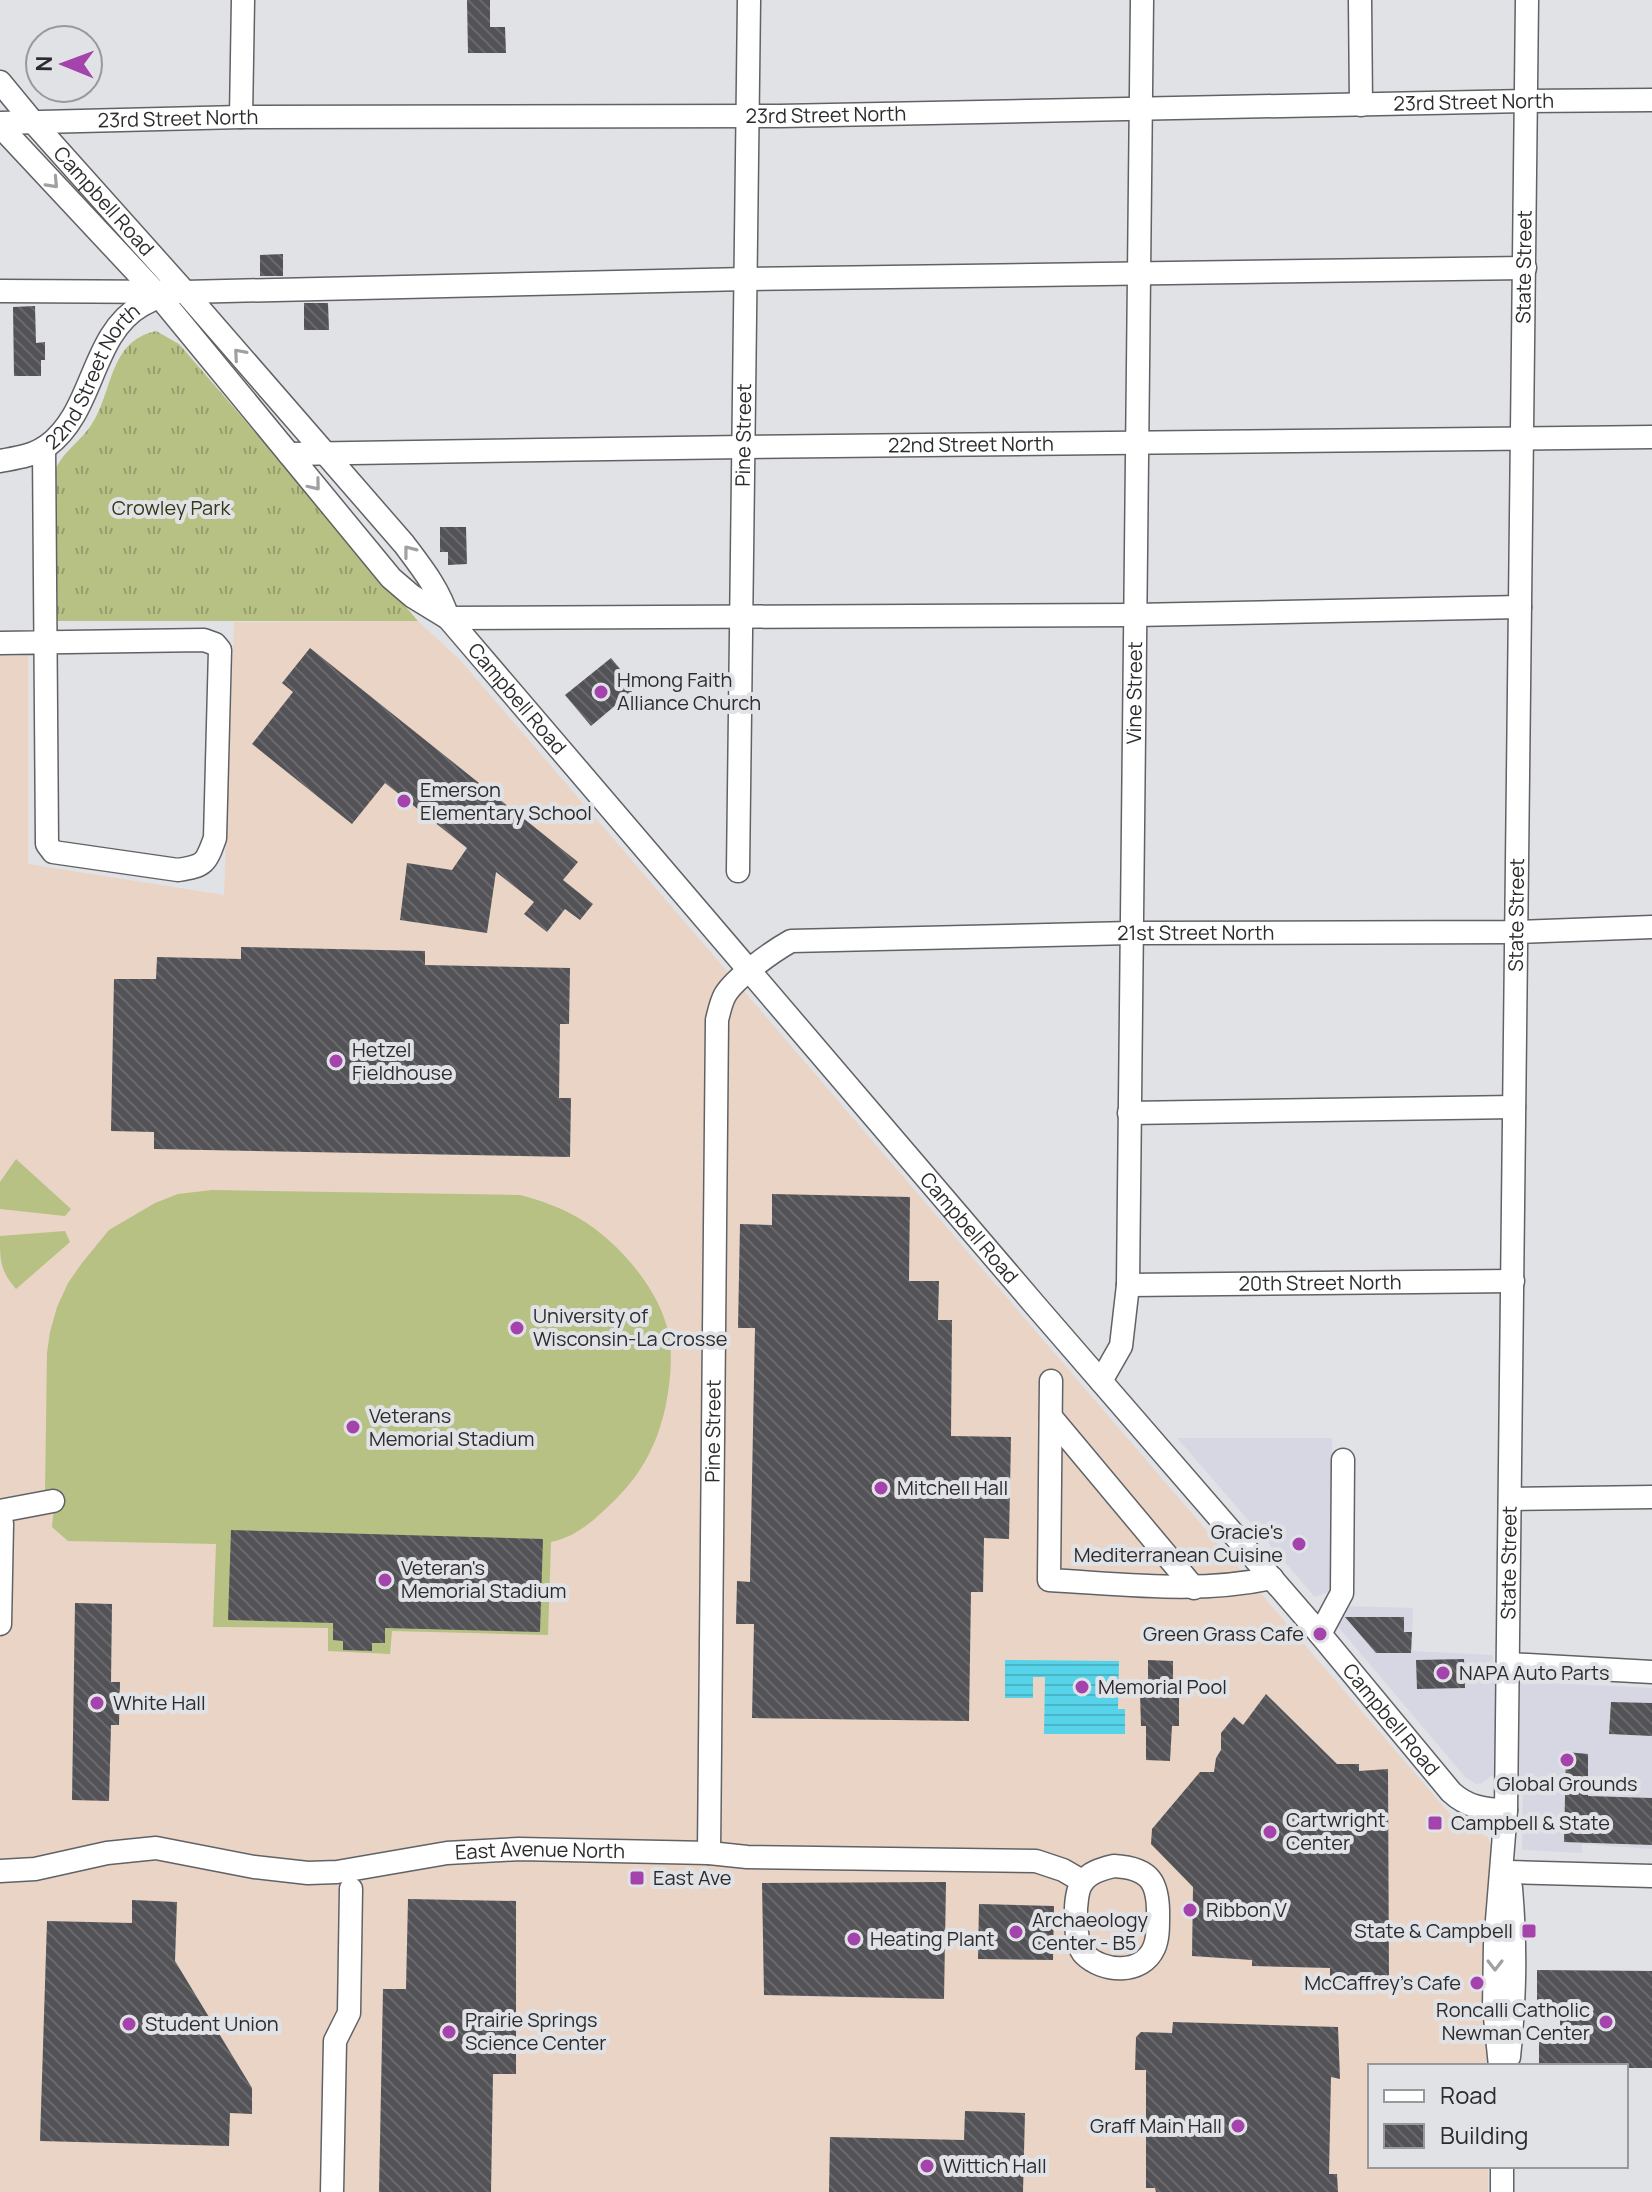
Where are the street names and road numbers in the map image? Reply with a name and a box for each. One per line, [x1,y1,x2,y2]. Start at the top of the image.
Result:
street label: 23rd Street North [1393,87,1554,117]
street label: 23rd Street North [745,99,907,129]
street label: 23rd Street North [97,103,258,134]
street label: Campbell Road [48,140,160,261]
street label: State Street [1509,210,1538,324]
street label: 22nd Street North [39,297,145,455]
street label: Pine Street [729,383,757,487]
street label: 22nd Street North [888,430,1054,458]
street label: Campbell Road [462,637,573,760]
street label: Vine Street [1120,641,1148,744]
street label: State Street [1502,858,1530,972]
street label: 21st Street North [1117,919,1274,946]
street label: Campbell Road [914,1166,1025,1289]
street label: 20th Street North [1238,1268,1402,1297]
street label: Pine Street [699,1379,727,1483]
street label: State Street [1494,1506,1523,1620]
street label: Campbell Road [1337,1657,1446,1781]
street label: East Avenue North [454,1835,625,1866]

